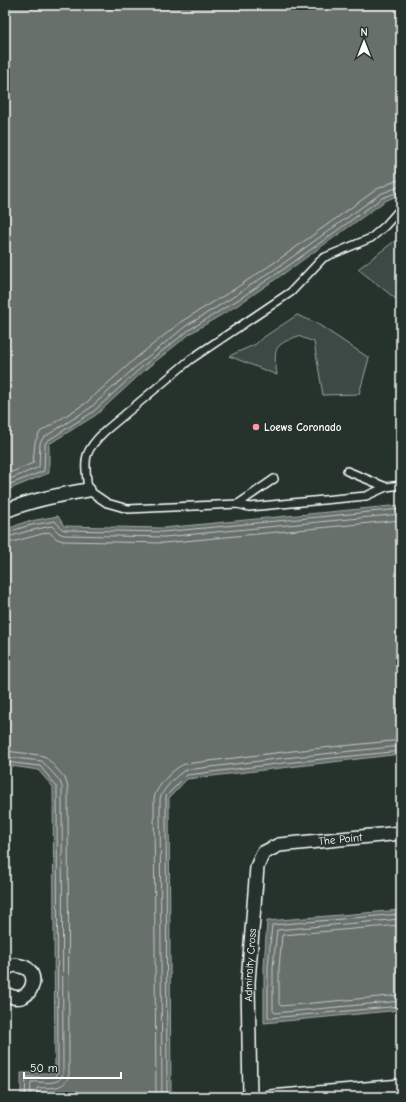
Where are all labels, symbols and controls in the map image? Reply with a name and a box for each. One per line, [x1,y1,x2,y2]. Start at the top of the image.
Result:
north arrow [344,22,384,62]
text: N [360,26,368,39]
place label: Loews Coronado [264,421,342,434]
marker: Loews Coronado [251,422,261,432]
street label: The Point [318,830,364,848]
street label: Admiralty Cross [241,927,259,1002]
scale bar [24,1054,121,1080]
text: 50 m [30,1061,58,1075]

